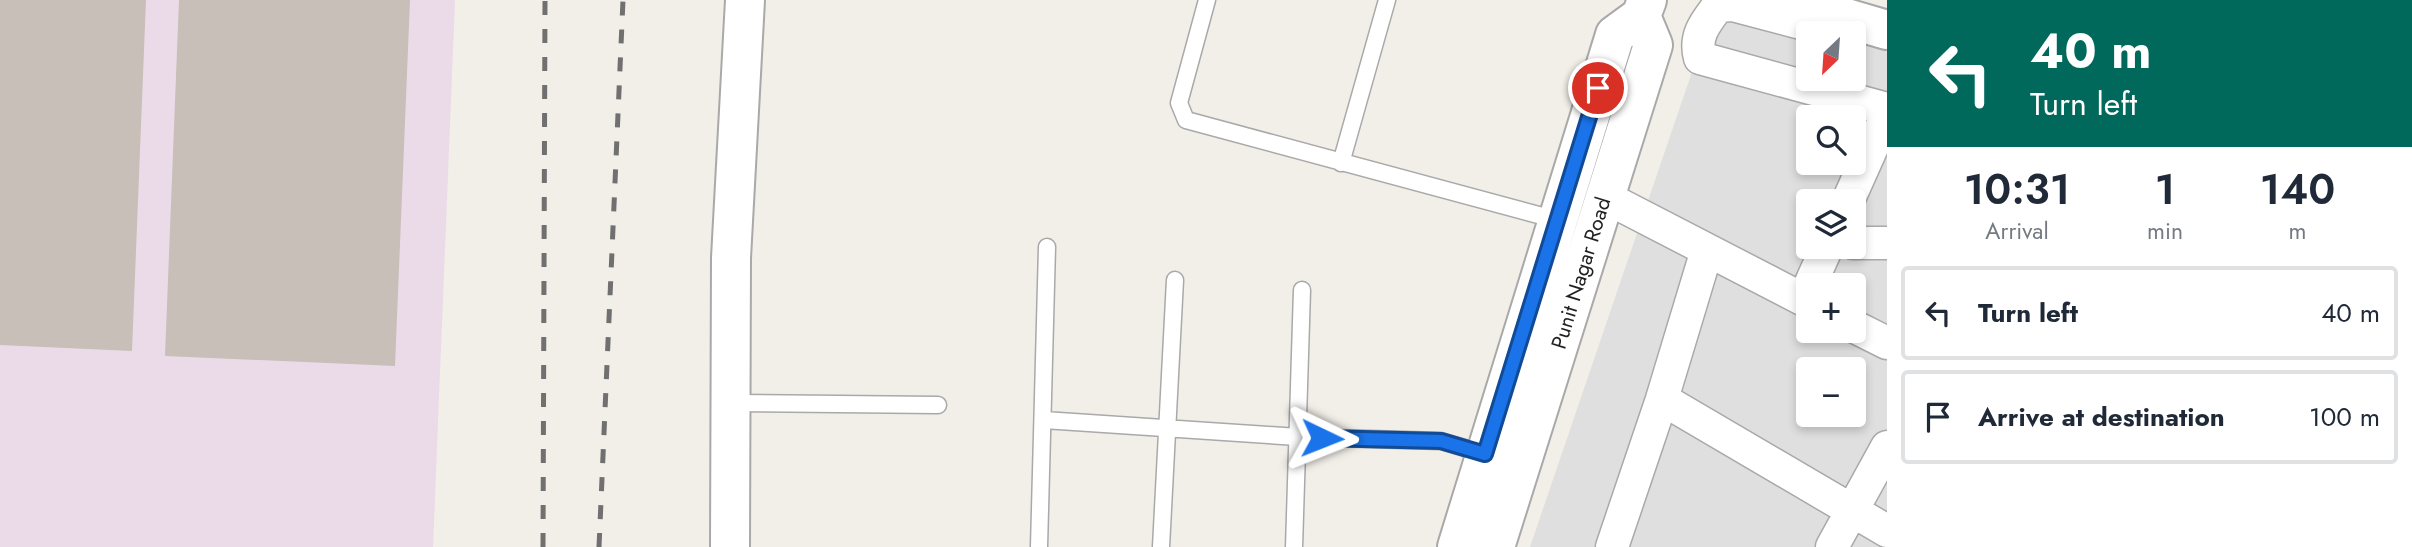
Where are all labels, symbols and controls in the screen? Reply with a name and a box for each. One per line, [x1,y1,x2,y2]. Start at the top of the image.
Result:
text: 40 m [2030,16,2152,86]
north arrow [1796,21,1866,91]
map controls [1796,21,1866,427]
icon: left [1915,28,2006,119]
pin [1568,58,1628,118]
icon: arrive [1579,69,1617,107]
text: Turn left [2030,81,2137,127]
button: search [1796,105,1866,175]
text: 10:31 [1964,159,2070,220]
text: 1 [2155,159,2175,220]
text: 140 [2260,159,2335,220]
button: layers [1796,189,1866,259]
street label: Punit Nagar Road [1544,193,1618,353]
text: Arrival [1985,214,2049,248]
text: min [2147,214,2183,248]
text: m [2289,214,2307,248]
button: + [1796,273,1866,343]
icon: left [1919,294,1957,332]
text: Turn left [1978,294,2078,332]
text: 40 m [2321,294,2380,332]
button: − [1796,357,1866,427]
icon: arrive [1919,398,1957,436]
text: Arrive at destination [1978,398,2225,436]
text: 100 m [2309,398,2380,436]
position arrow [1285,401,1359,475]

